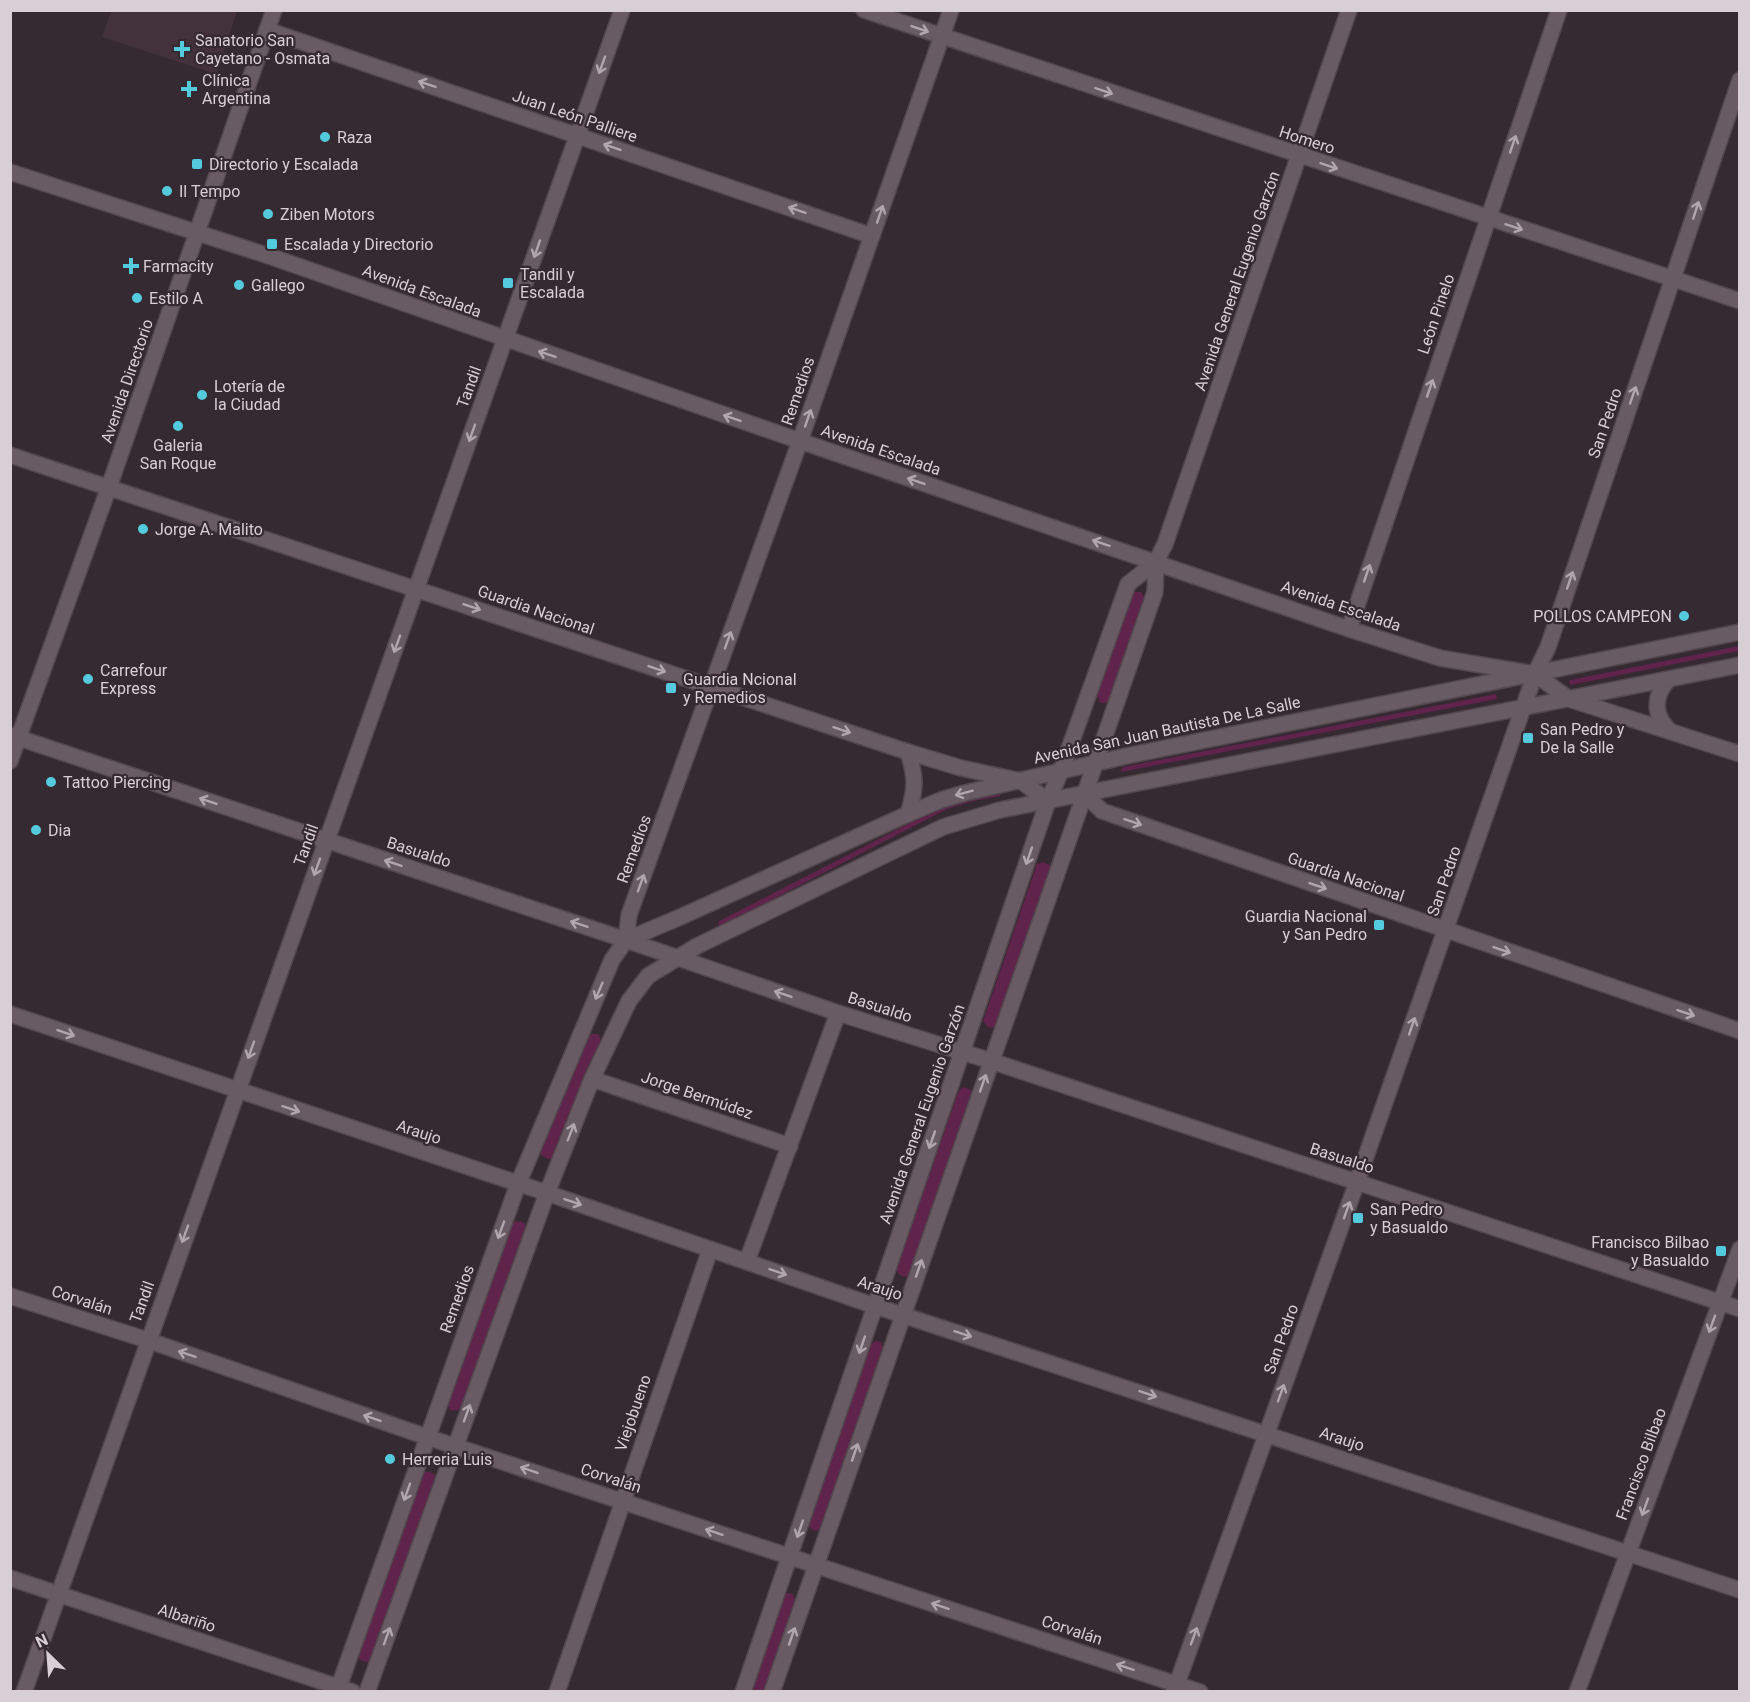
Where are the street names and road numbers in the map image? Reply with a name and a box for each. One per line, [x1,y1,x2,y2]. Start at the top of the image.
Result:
street label: Juan León Palliere [510,86,640,146]
street label: Homero [1277,122,1337,158]
street label: Avenida General Eugenio Garzón [1190,169,1284,393]
street label: Avenida Escalada [360,261,484,321]
street label: León Pinelo [1413,271,1459,357]
street label: Avenida Directorio [97,317,157,445]
street label: Remedios [777,354,819,428]
street label: Tandil [453,364,485,410]
street label: San Pedro [1584,385,1626,461]
street label: Avenida Escalada [819,421,943,479]
street label: Avenida Escalada [1279,577,1403,635]
street label: Guardia Nacional [475,581,597,639]
street label: Avenida San Juan Bautista De La Salle [1032,692,1302,768]
street label: Remedios [613,812,655,886]
street label: Tandil [290,822,322,868]
street label: Basualdo [384,833,454,871]
street label: San Pedro [1423,843,1465,919]
street label: Guardia Nacional [1285,848,1407,906]
street label: Basualdo [845,988,915,1026]
street label: Avenida General Eugenio Garzón [875,1002,969,1226]
street label: Jorge Bermúdez [639,1067,755,1123]
street label: Araujo [394,1116,444,1148]
street label: Basualdo [1307,1139,1377,1177]
street label: Remedios [436,1262,478,1336]
street label: Araujo [855,1272,905,1304]
street label: Tandil [126,1279,158,1325]
street label: Corvalán [49,1281,115,1319]
street label: San Pedro [1260,1301,1302,1377]
street label: Viejobueno [611,1372,655,1454]
street label: Francisco Bilbao [1612,1405,1670,1523]
street label: Araujo [1317,1423,1367,1455]
street label: Corvalán [578,1459,644,1497]
street label: Albariño [156,1600,218,1636]
street label: Corvalán [1039,1611,1105,1649]

